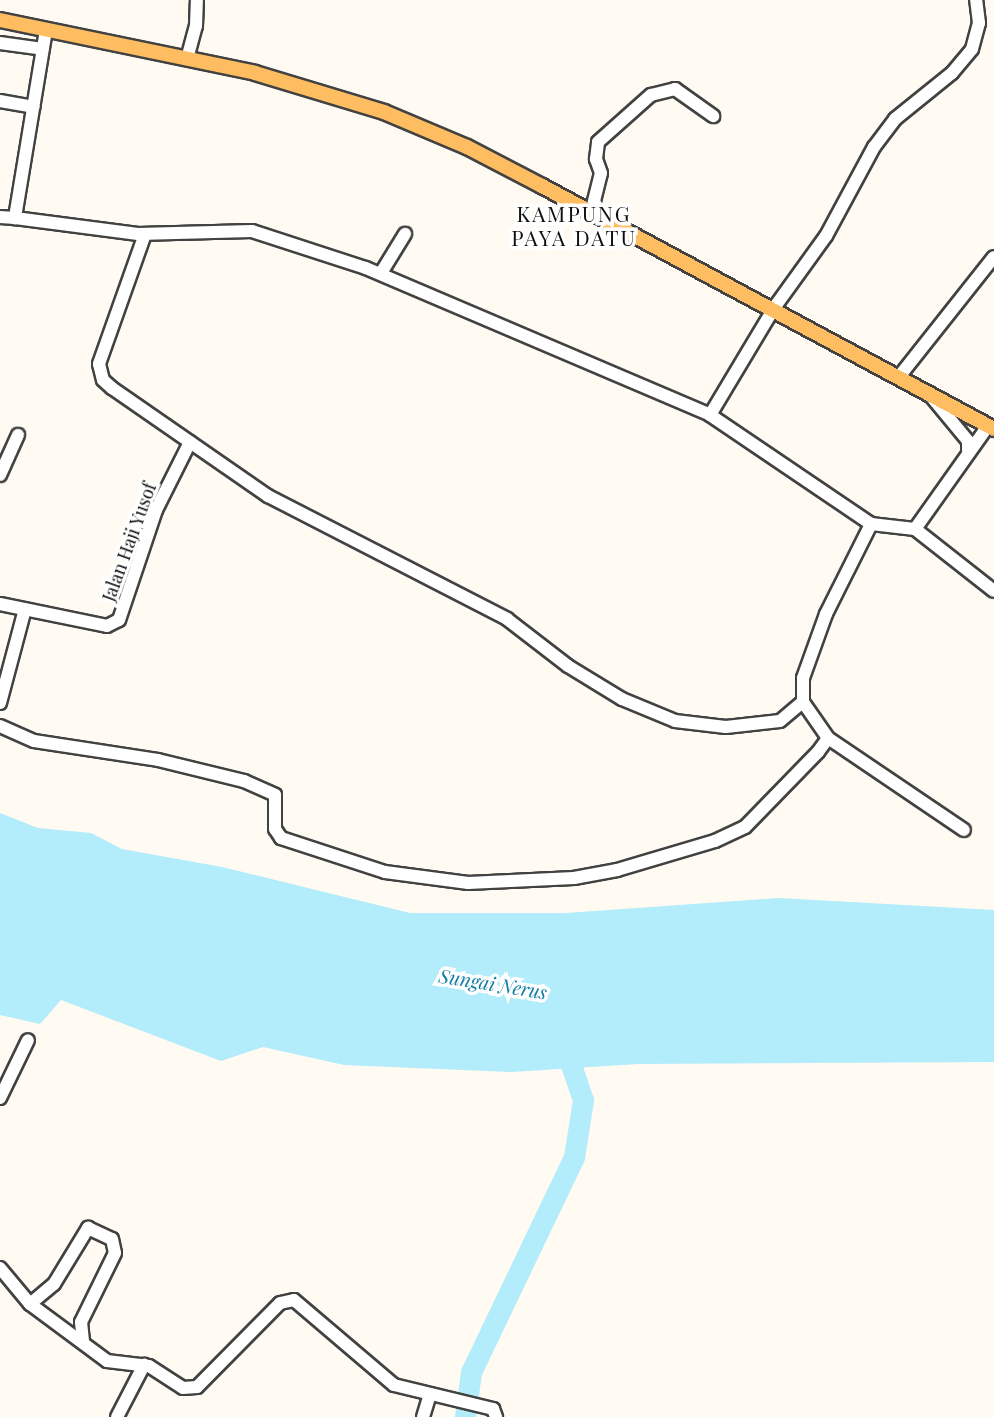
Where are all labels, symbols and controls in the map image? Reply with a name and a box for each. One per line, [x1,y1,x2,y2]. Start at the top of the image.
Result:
district label: KAMPUNG PAYA DATU [512,200,636,250]
street label: Jalan Haji Yusof [97,479,161,605]
water label: Sungai Nerus [437,964,549,1004]

